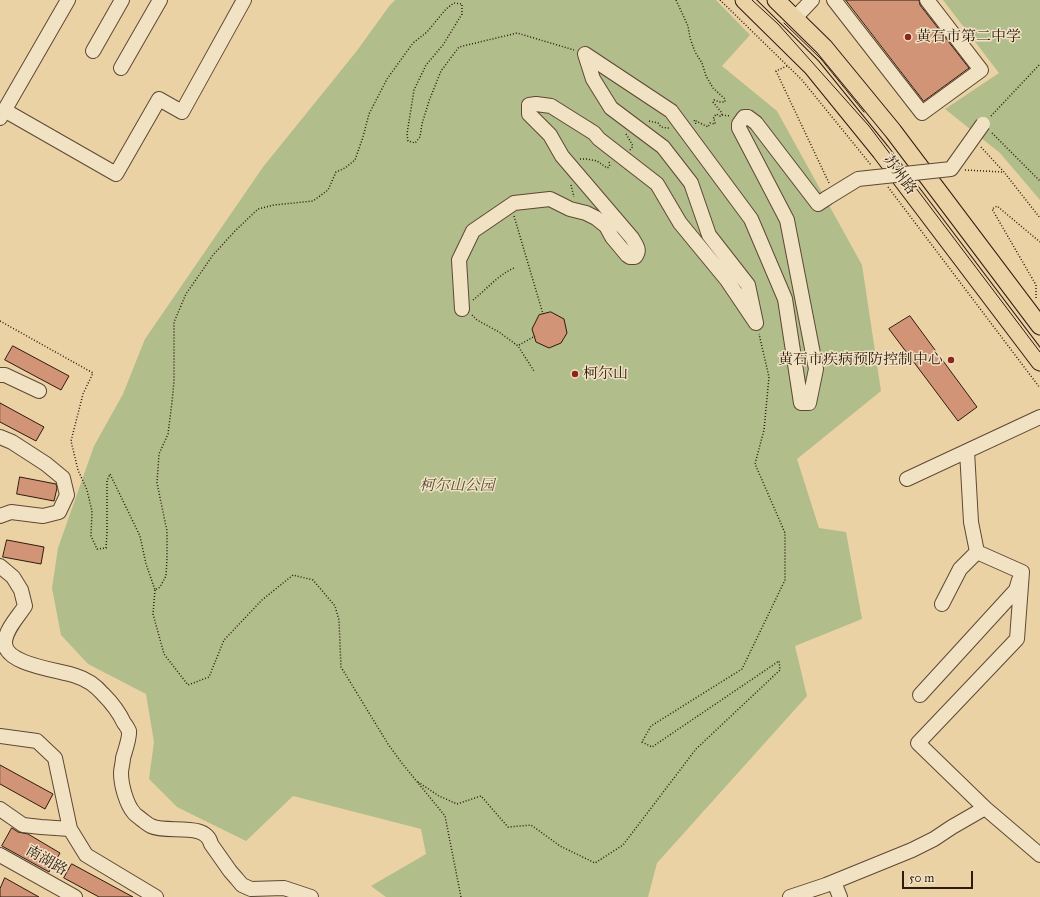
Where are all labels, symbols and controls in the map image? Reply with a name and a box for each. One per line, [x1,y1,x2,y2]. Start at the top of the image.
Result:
place label: 黄石市第二中学 [916,28,1021,46]
marker: 黄石市第二中学 [903,32,913,42]
street label: 苏州路 [878,152,920,198]
place label: 黄石市疾病预防控制中心 [778,351,943,369]
marker: 黄石市疾病预防控制中心 [946,355,956,365]
place label: 柯尔山 [583,365,628,383]
marker: 柯尔山 [570,369,580,379]
park label: 柯尔山公园 [420,477,494,495]
street label: 南湖路 [22,842,70,880]
scale bar [904,863,975,889]
text: 50 m [909,871,934,885]

